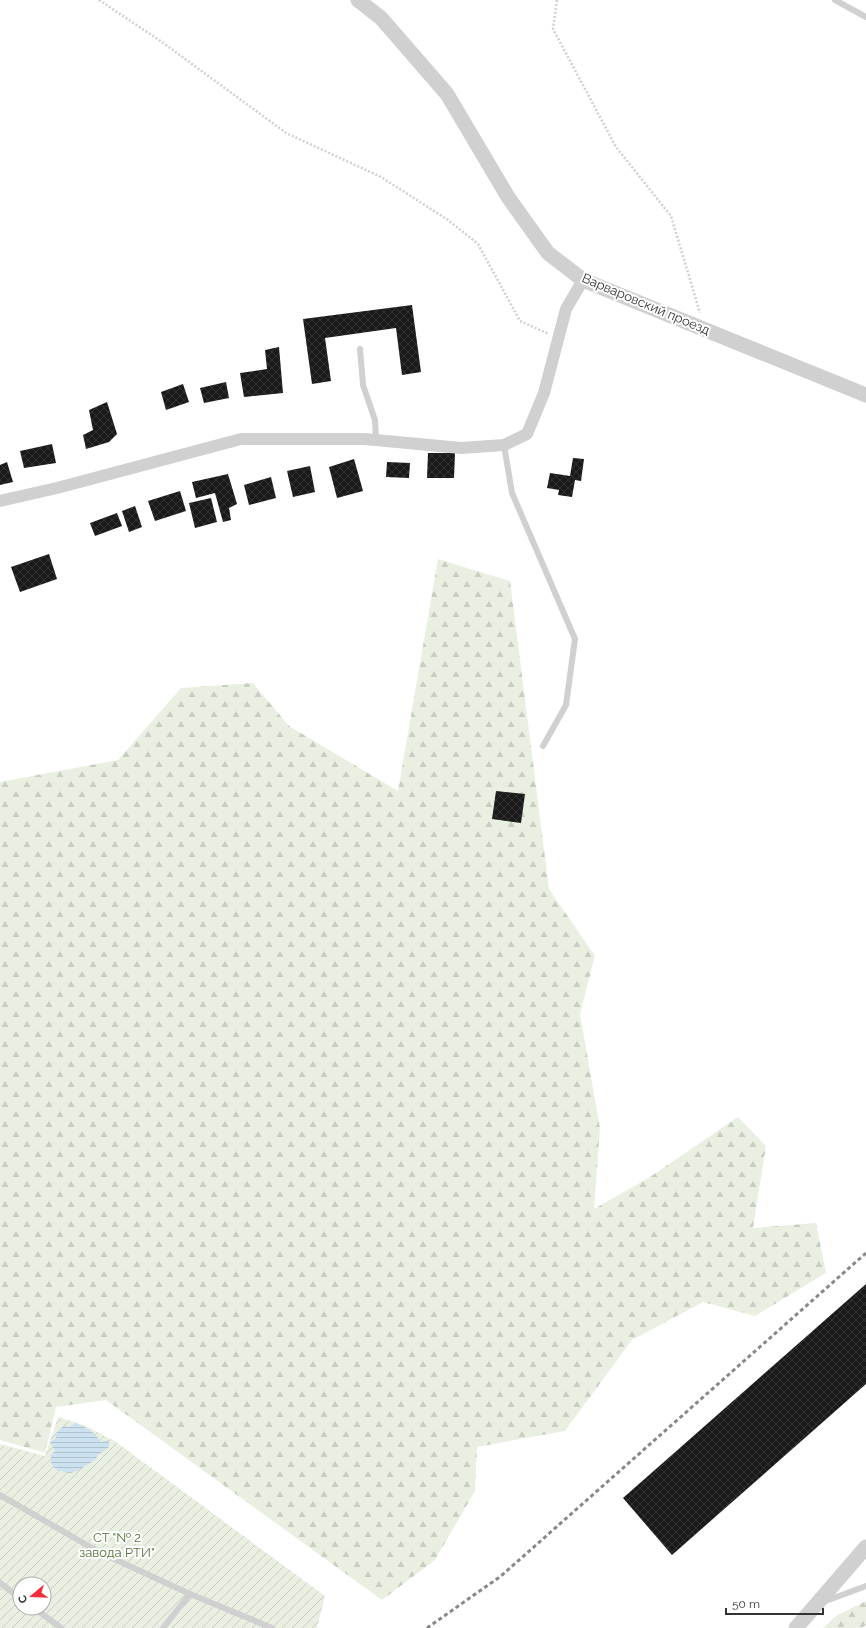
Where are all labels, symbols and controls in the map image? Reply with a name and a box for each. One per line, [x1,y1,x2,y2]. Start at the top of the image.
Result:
street label: Варваровский проезд [580,270,713,338]
park label: СТ "№ 2 завода РТИ" [79,1530,155,1560]
north arrow [12,1576,52,1616]
scale bar [726,1590,823,1616]
text: С [15,1593,30,1605]
text: 50 m [732,1597,760,1611]

